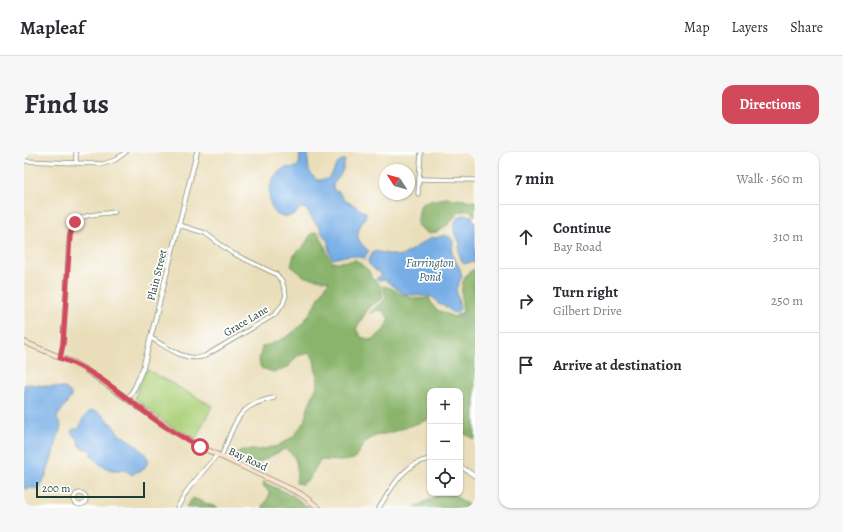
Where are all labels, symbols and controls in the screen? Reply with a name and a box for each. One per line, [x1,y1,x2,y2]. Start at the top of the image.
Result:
text: Mapleaf [20,15,85,41]
text: Map [684,18,710,37]
text: Layers [732,18,768,37]
text: Share [790,18,823,37]
text: Find us [24,85,109,123]
button: Directions [722,85,819,124]
north arrow [379,164,415,200]
text: 7 min [515,167,554,190]
text: Walk · 560 m [737,170,803,187]
route end [66,213,84,231]
text: Continue [553,218,611,238]
icon: ahead [515,226,537,248]
text: 310 m [773,228,803,245]
text: Bay Road [553,238,602,255]
street label: Plain Street [143,247,171,302]
water label: Farrington Pond [406,255,454,285]
text: Turn right [553,282,618,302]
icon: right [515,290,537,312]
text: 250 m [771,292,803,309]
street label: Grace Lane [221,302,271,340]
text: Gilbert Drive [553,302,622,319]
icon: arrive [515,354,537,376]
text: Arrive at destination [553,355,682,375]
map controls [427,388,463,496]
button: + [427,388,463,424]
button: − [427,424,463,460]
route start [191,438,209,456]
street label: Bay Road [226,443,270,475]
button: locate [427,460,463,496]
scale bar [36,480,145,499]
text: 200 m [42,481,70,496]

